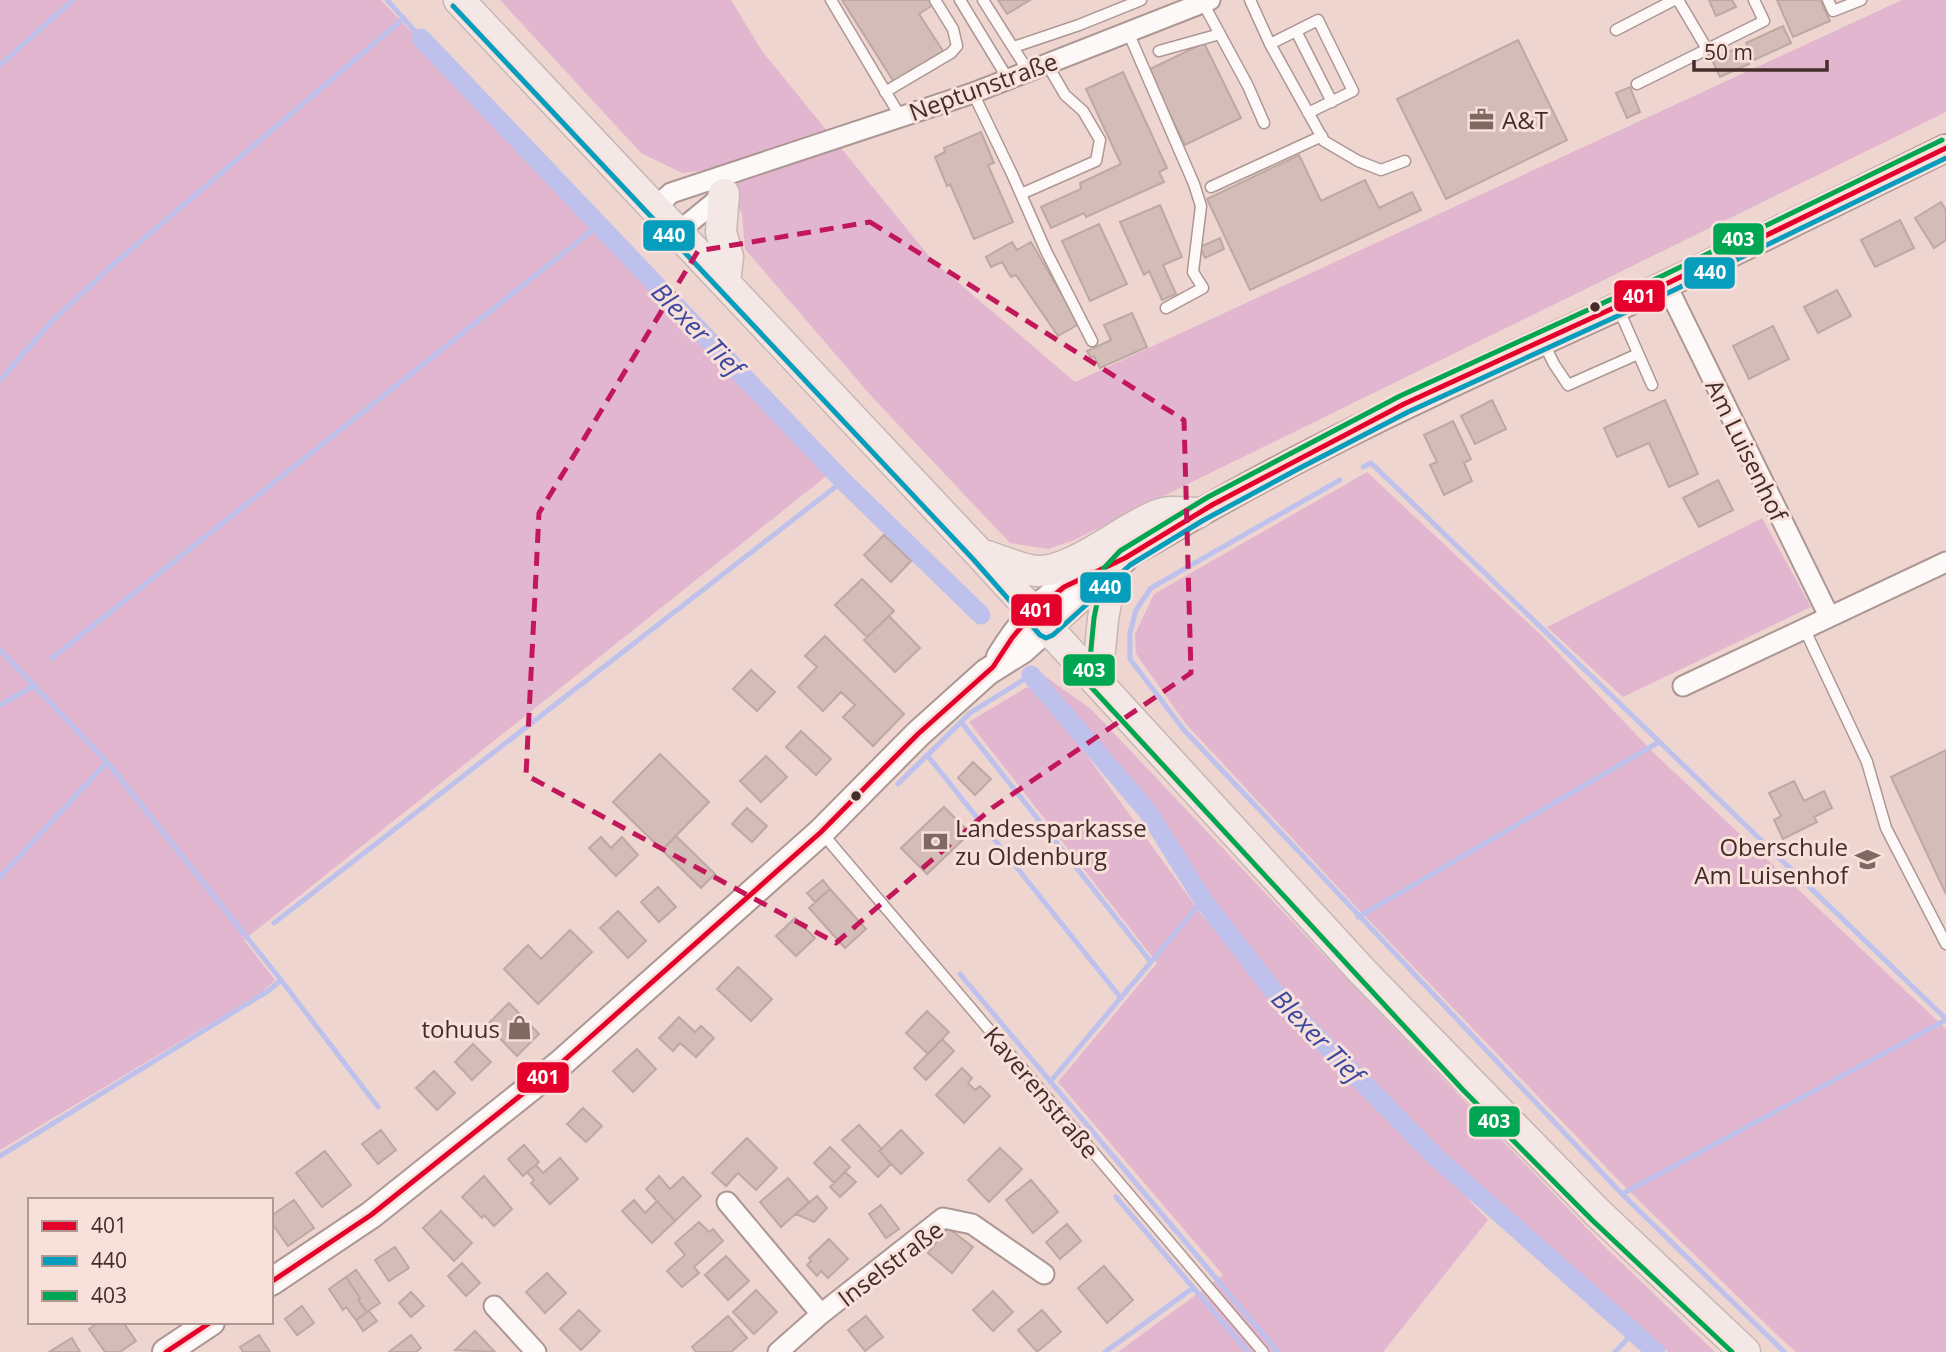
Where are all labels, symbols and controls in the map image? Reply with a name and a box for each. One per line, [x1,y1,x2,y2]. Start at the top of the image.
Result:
scale bar [1694,28,1827,72]
text: 50 m [1704,38,1753,66]
street label: Neptunstraße [904,44,1062,128]
place label: A&T [1502,103,1548,136]
office icon: A&T [1468,105,1496,133]
line badge: 440 [642,219,696,252]
text: 440 [653,222,685,248]
line badge: 403 [1712,222,1765,256]
text: 403 [1722,226,1754,252]
line badge: 440 [1683,256,1736,290]
text: 440 [1694,259,1726,285]
water label: Blexer Tief [644,274,755,387]
line badge: 401 [1613,279,1666,313]
text: 401 [1623,283,1655,309]
unlabelled marker [1588,300,1602,314]
street label: Am Luisenhof [1698,374,1796,528]
line badge: 440 [1079,571,1132,604]
text: 440 [1089,574,1121,600]
line badge: 401 [1010,593,1063,627]
text: 401 [1020,597,1052,623]
line badge: 403 [1062,653,1116,687]
text: 403 [1073,657,1105,683]
unlabelled marker [849,789,863,803]
place label: Landessparkasse zu Oldenburg [955,811,1147,872]
bank icon: Landessparkasse zu Oldenburg [921,827,949,855]
place label: Oberschule Am Luisenhof [1694,830,1850,891]
school or university icon: Oberschule Am Luisenhof [1854,846,1882,874]
water label: Blexer Tief [1264,981,1375,1094]
place label: tohuus [421,1012,500,1045]
shop icon: tohuus [506,1014,534,1042]
street label: Kaverenstraße [977,1019,1107,1165]
line badge: 401 [516,1061,570,1094]
text: 401 [527,1064,559,1090]
line badge: 403 [1468,1105,1521,1138]
text: 403 [1478,1108,1510,1134]
legend [28,1198,273,1324]
text: 401 [91,1211,127,1239]
street label: Inselstraße [831,1213,949,1313]
text: 440 [91,1246,127,1274]
text: 403 [91,1281,127,1309]

